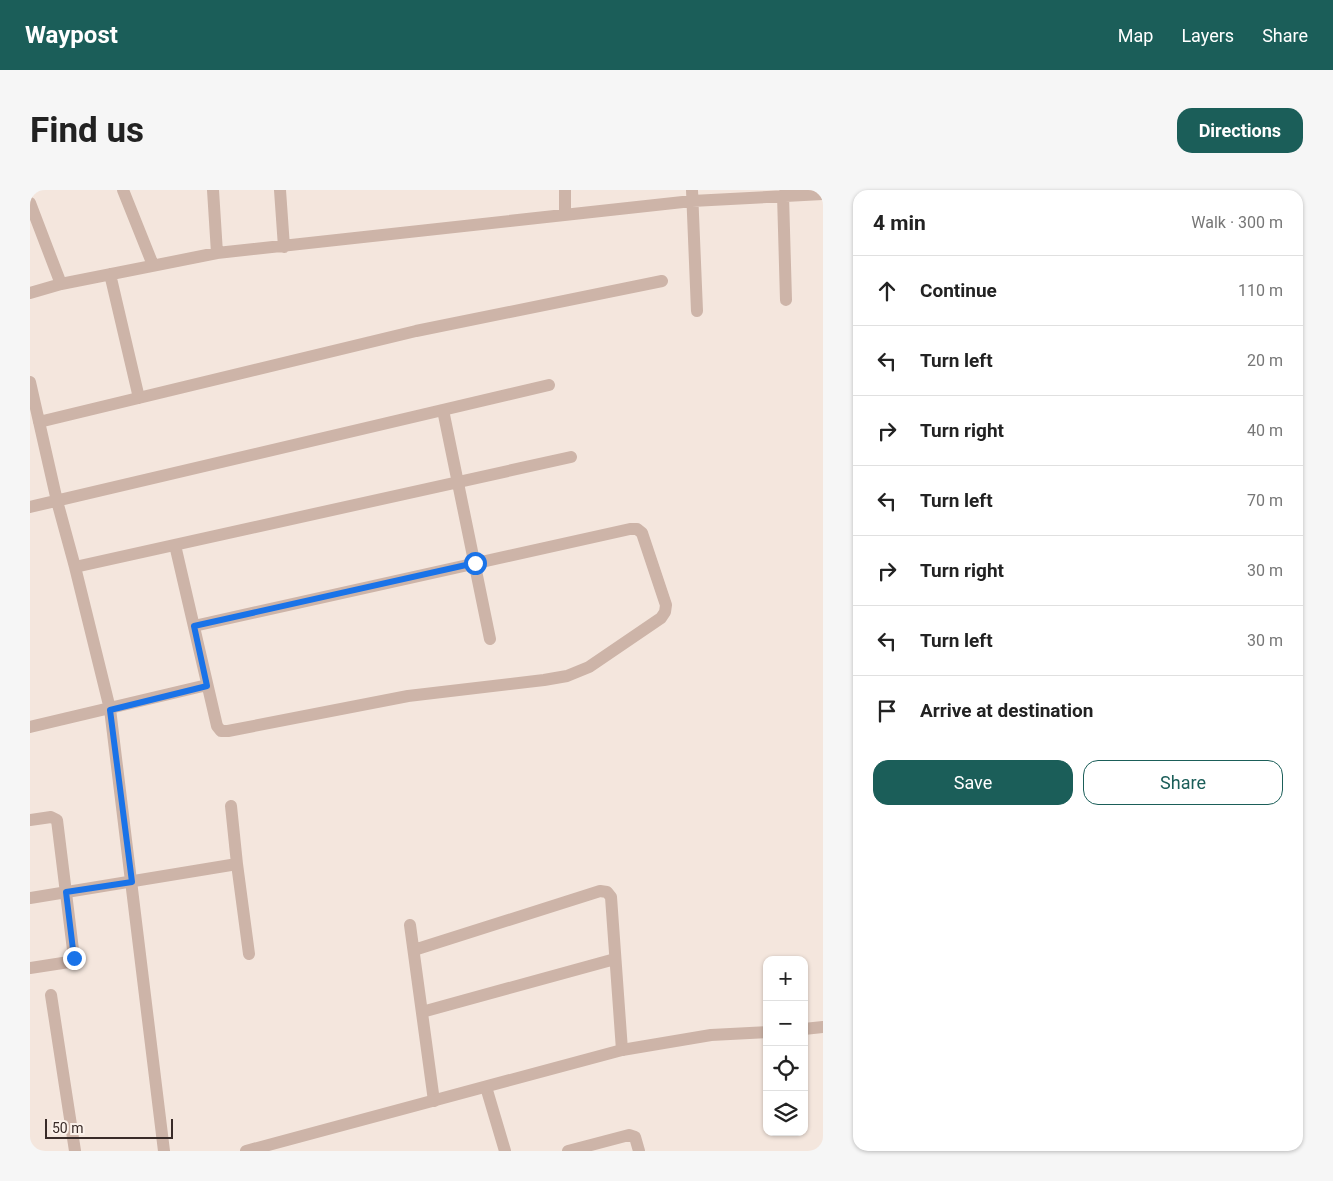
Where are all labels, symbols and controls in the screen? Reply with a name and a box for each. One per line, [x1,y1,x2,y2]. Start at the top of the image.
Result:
text: Waypost [25,21,118,49]
text: Map [1118,25,1153,46]
text: Layers [1181,25,1234,46]
text: Share [1262,25,1308,46]
button: Directions [1177,108,1303,153]
text: Find us [30,110,144,151]
text: 4 min [873,211,926,235]
text: Walk · 300 m [1191,213,1283,232]
icon: ahead [873,277,901,305]
text: Continue [920,279,997,302]
text: 110 m [1238,281,1283,300]
icon: left [873,347,901,375]
text: Turn left [920,349,993,372]
text: 20 m [1247,351,1283,370]
icon: right [873,417,901,445]
text: Turn right [920,419,1004,442]
text: 40 m [1247,421,1283,440]
icon: left [873,487,901,515]
text: Turn left [920,489,993,512]
text: 70 m [1247,491,1283,510]
route start [464,552,487,575]
icon: right [873,557,901,585]
text: Turn right [920,559,1004,582]
text: 30 m [1247,561,1283,580]
icon: left [873,627,901,655]
text: Turn left [920,629,993,652]
text: 30 m [1247,631,1283,650]
icon: arrive [873,697,901,725]
text: Arrive at destination [920,699,1093,722]
button: Save [873,760,1073,805]
button: Share [1083,760,1283,805]
route end [63,947,86,970]
map controls [763,956,808,1136]
button: + [763,956,808,1001]
button: − [763,1001,808,1046]
button: locate [763,1046,808,1091]
button: layers [763,1091,808,1136]
scale bar [45,1116,172,1139]
text: 50 m [52,1120,84,1136]

